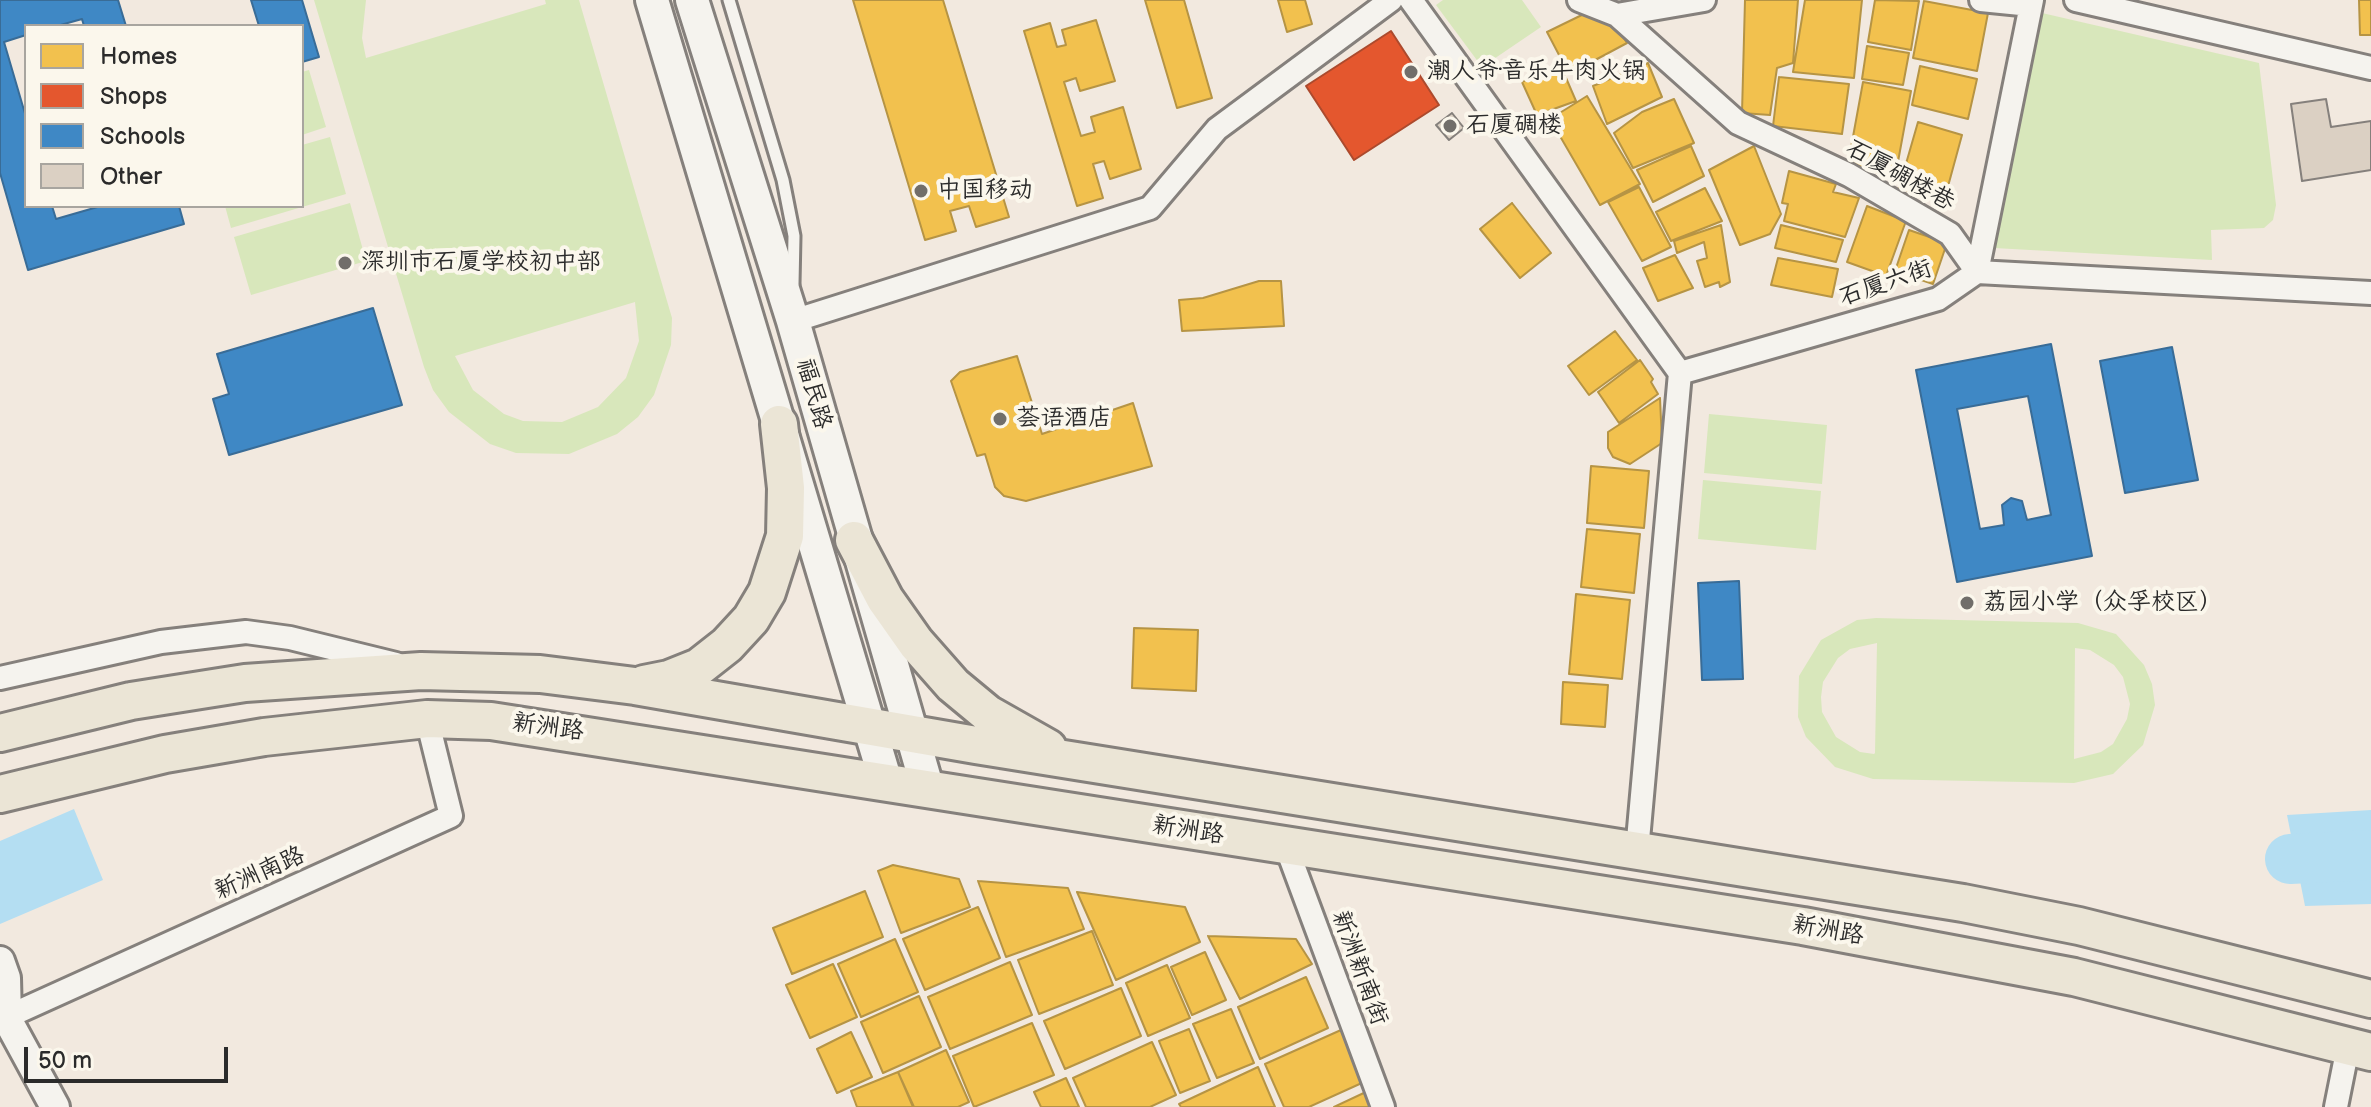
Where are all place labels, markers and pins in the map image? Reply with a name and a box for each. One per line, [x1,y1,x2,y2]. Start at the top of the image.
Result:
place label: 潮人爷·音乐牛肉火锅 [1427,58,1646,86]
marker: 潮人爷·音乐牛肉火锅 [1402,63,1420,81]
place label: 石厦碉楼 [1466,112,1562,140]
marker: 石厦碉楼 [1441,117,1459,135]
place label: 中国移动 [937,177,1033,205]
marker: 中国移动 [912,182,930,200]
place label: 深圳市石厦学校初中部 [361,249,601,277]
marker: 深圳市石厦学校初中部 [336,254,354,272]
place label: 荟语酒店 [1016,405,1112,433]
marker: 荟语酒店 [991,410,1009,428]
place label: 荔园小学（众孚校区） [1983,589,2223,617]
marker: 荔园小学（众孚校区） [1958,594,1976,612]

